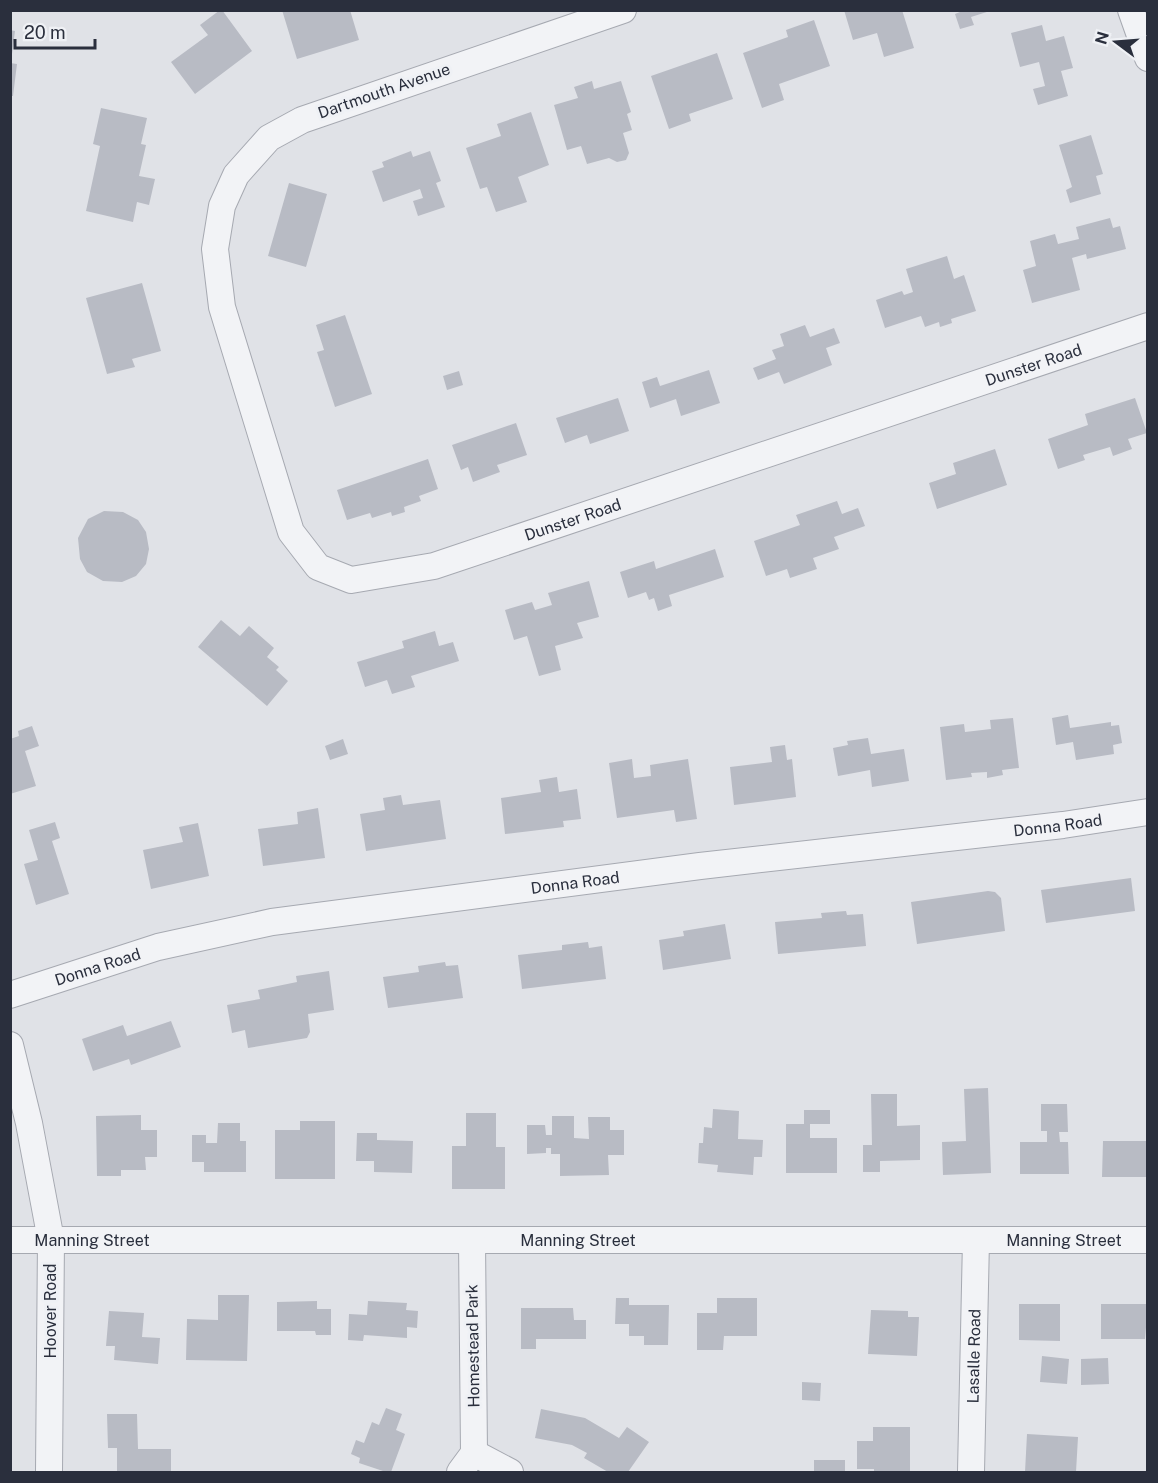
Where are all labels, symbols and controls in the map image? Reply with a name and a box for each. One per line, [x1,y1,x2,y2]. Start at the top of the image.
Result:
scale bar [15,12,94,50]
north arrow [1086,12,1146,72]
text: 20 m [24,22,66,43]
text: N [1091,29,1113,47]
street label: Dartmouth Avenue [315,59,453,123]
street label: Dunster Road [983,339,1084,390]
street label: Dunster Road [522,494,623,544]
street label: Donna Road [1012,810,1103,840]
street label: Donna Road [530,867,621,898]
street label: Donna Road [52,944,143,989]
street label: Manning Street [34,1231,150,1250]
street label: Manning Street [520,1231,636,1250]
street label: Manning Street [1006,1231,1122,1250]
street label: Hoover Road [41,1263,60,1359]
street label: Homestead Park [462,1284,484,1408]
street label: Lasalle Road [963,1309,984,1404]

